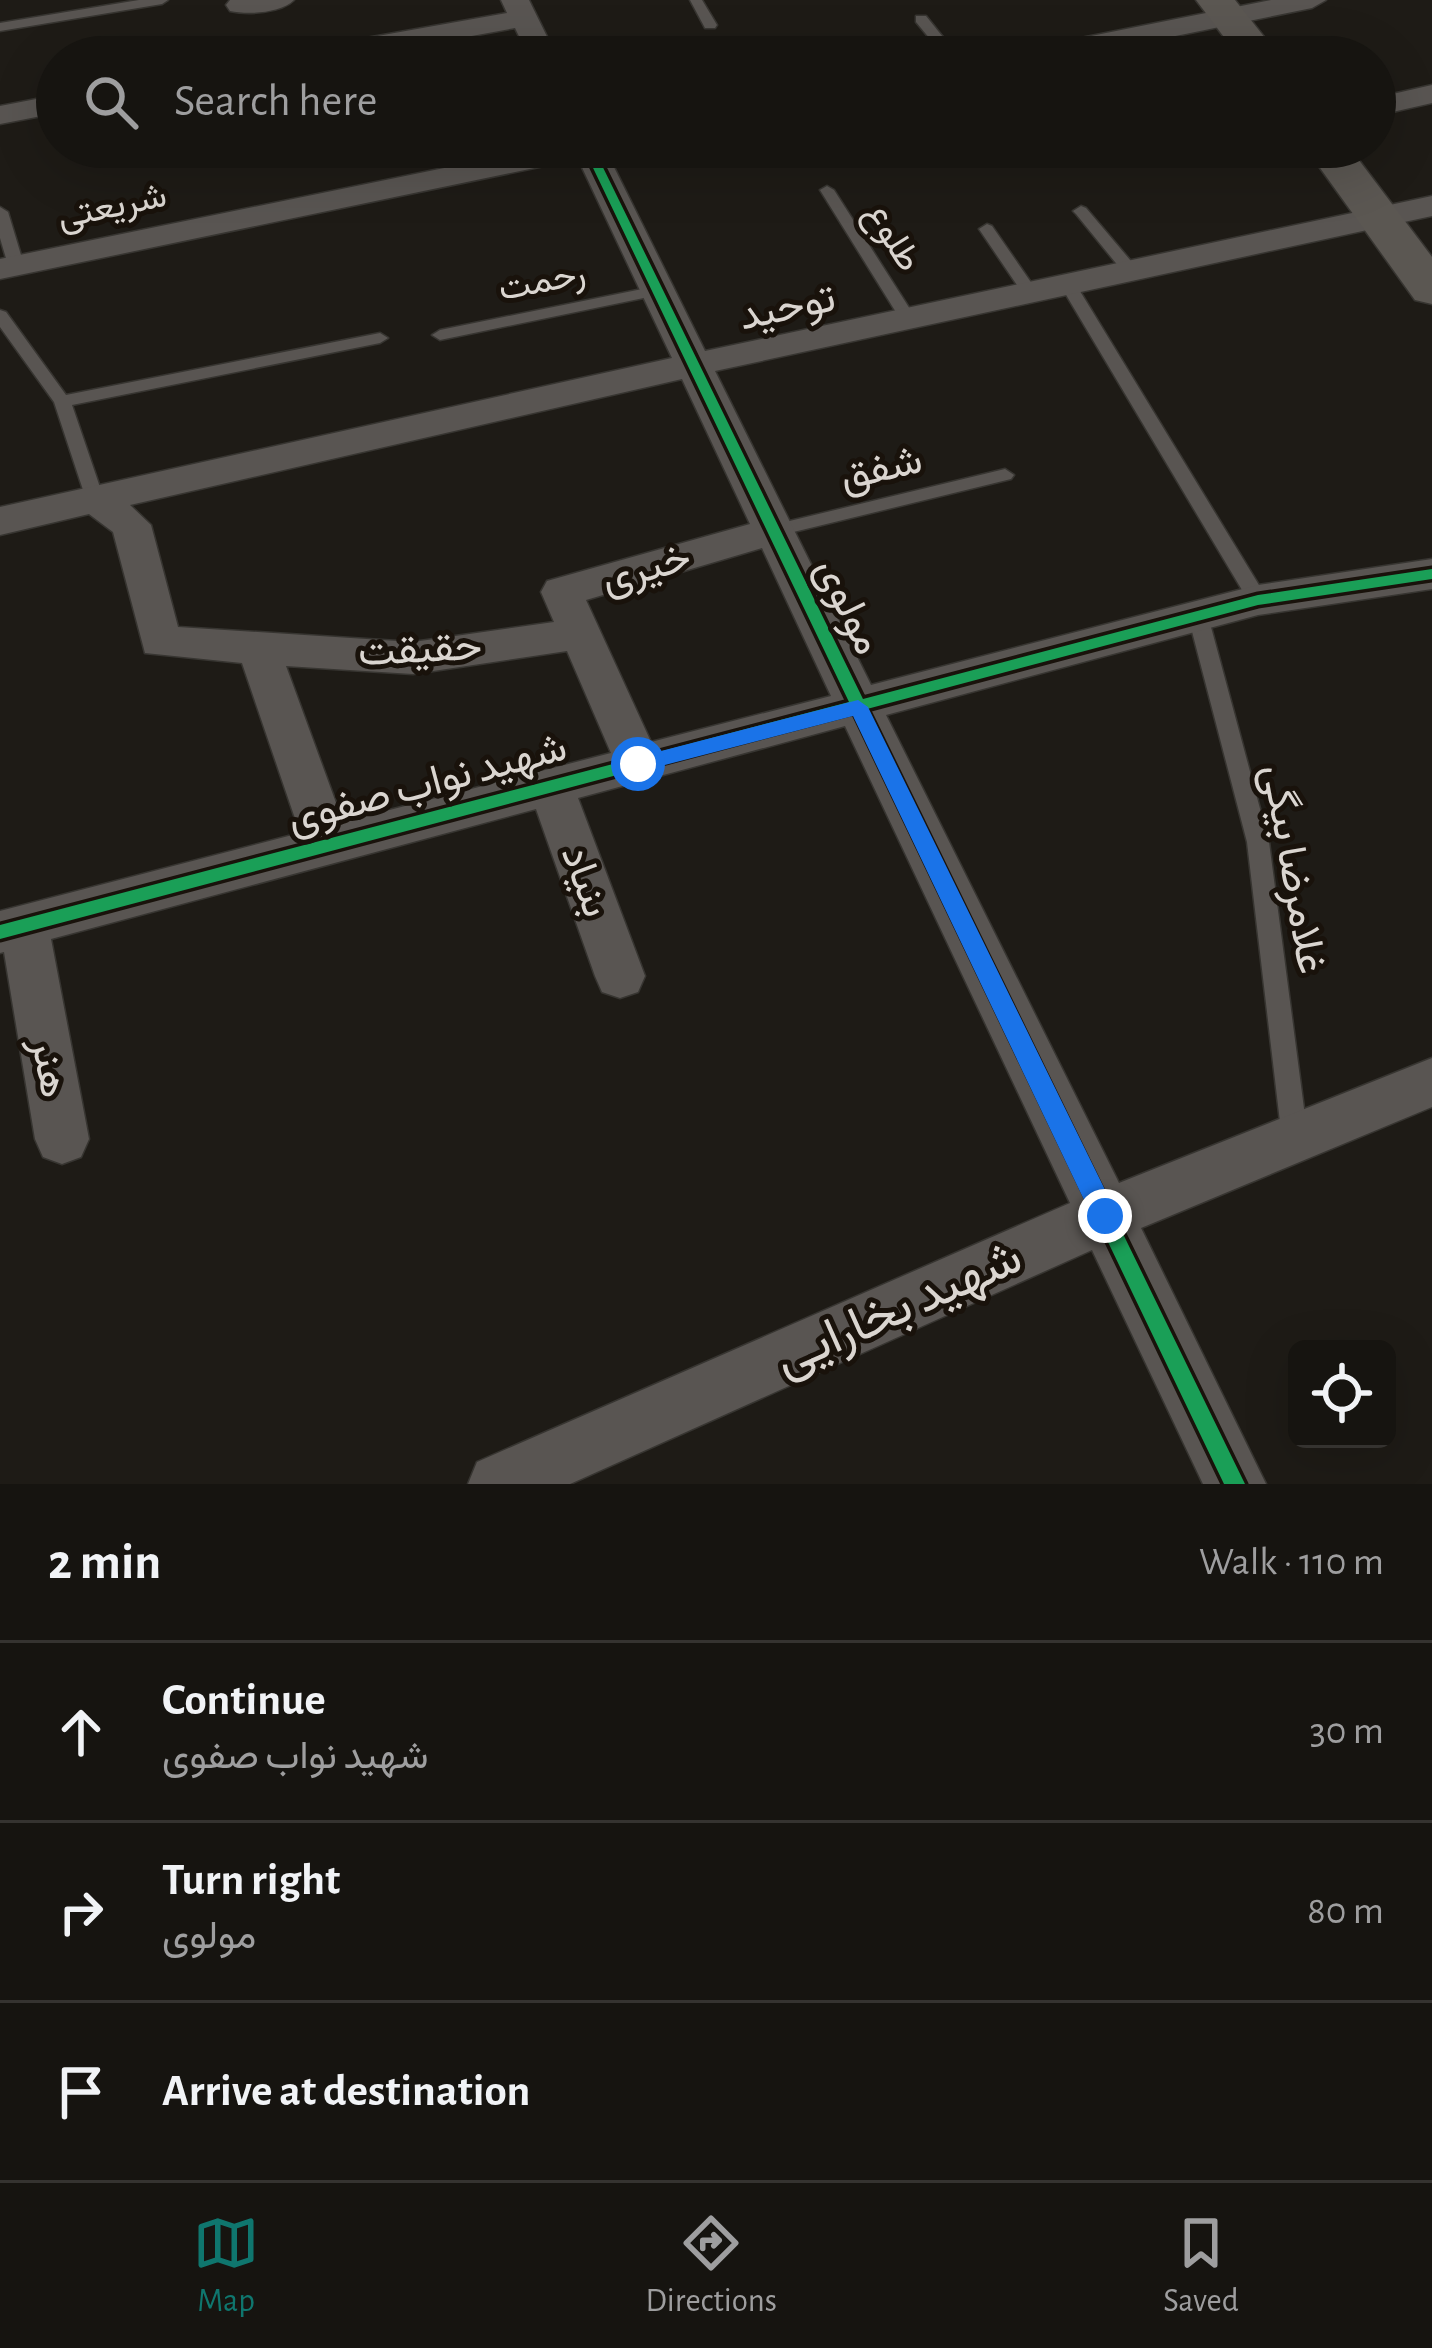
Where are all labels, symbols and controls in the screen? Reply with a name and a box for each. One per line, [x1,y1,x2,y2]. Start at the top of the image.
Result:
search box [36,36,1396,168]
icon: search [78,69,144,135]
text: Search here [174,79,377,124]
street label: شریعتی [54,177,170,238]
street label: طلوع [854,196,928,280]
street label: رحمت [496,255,589,310]
street label: توحید [735,276,840,341]
street label: شفق [836,438,927,501]
street label: خیری [597,535,696,605]
street label: مولوی [805,551,890,662]
street label: حقیقت [357,625,483,674]
street label: شهید نواب صفوی [283,726,572,843]
route start [611,737,665,791]
street label: غلامرضا بیگی [1251,761,1333,978]
street label: بنیاد [552,840,618,923]
street label: هنر [20,1034,76,1102]
route end [1078,1189,1132,1243]
street label: شهید بخارایی [767,1231,1031,1389]
map controls [1288,1340,1396,1448]
button: locate [1288,1340,1396,1448]
text: 2 min [48,1537,161,1588]
text: Walk · 110 m [1199,1543,1384,1582]
text: Continue [162,1678,326,1723]
icon: ahead [48,1699,114,1765]
text: 30 m [1310,1712,1384,1751]
text: شهید نواب صفوی [162,1737,428,1776]
text: Turn right [162,1858,340,1903]
icon: right [48,1879,114,1945]
text: 80 m [1307,1892,1384,1931]
text: مولوی [162,1917,256,1956]
icon: arrive [48,2059,114,2125]
text: Arrive at destination [162,2069,530,2114]
tab: Map [193,2210,259,2322]
tab: Directions [645,2210,777,2322]
tab: Saved [1163,2210,1239,2322]

